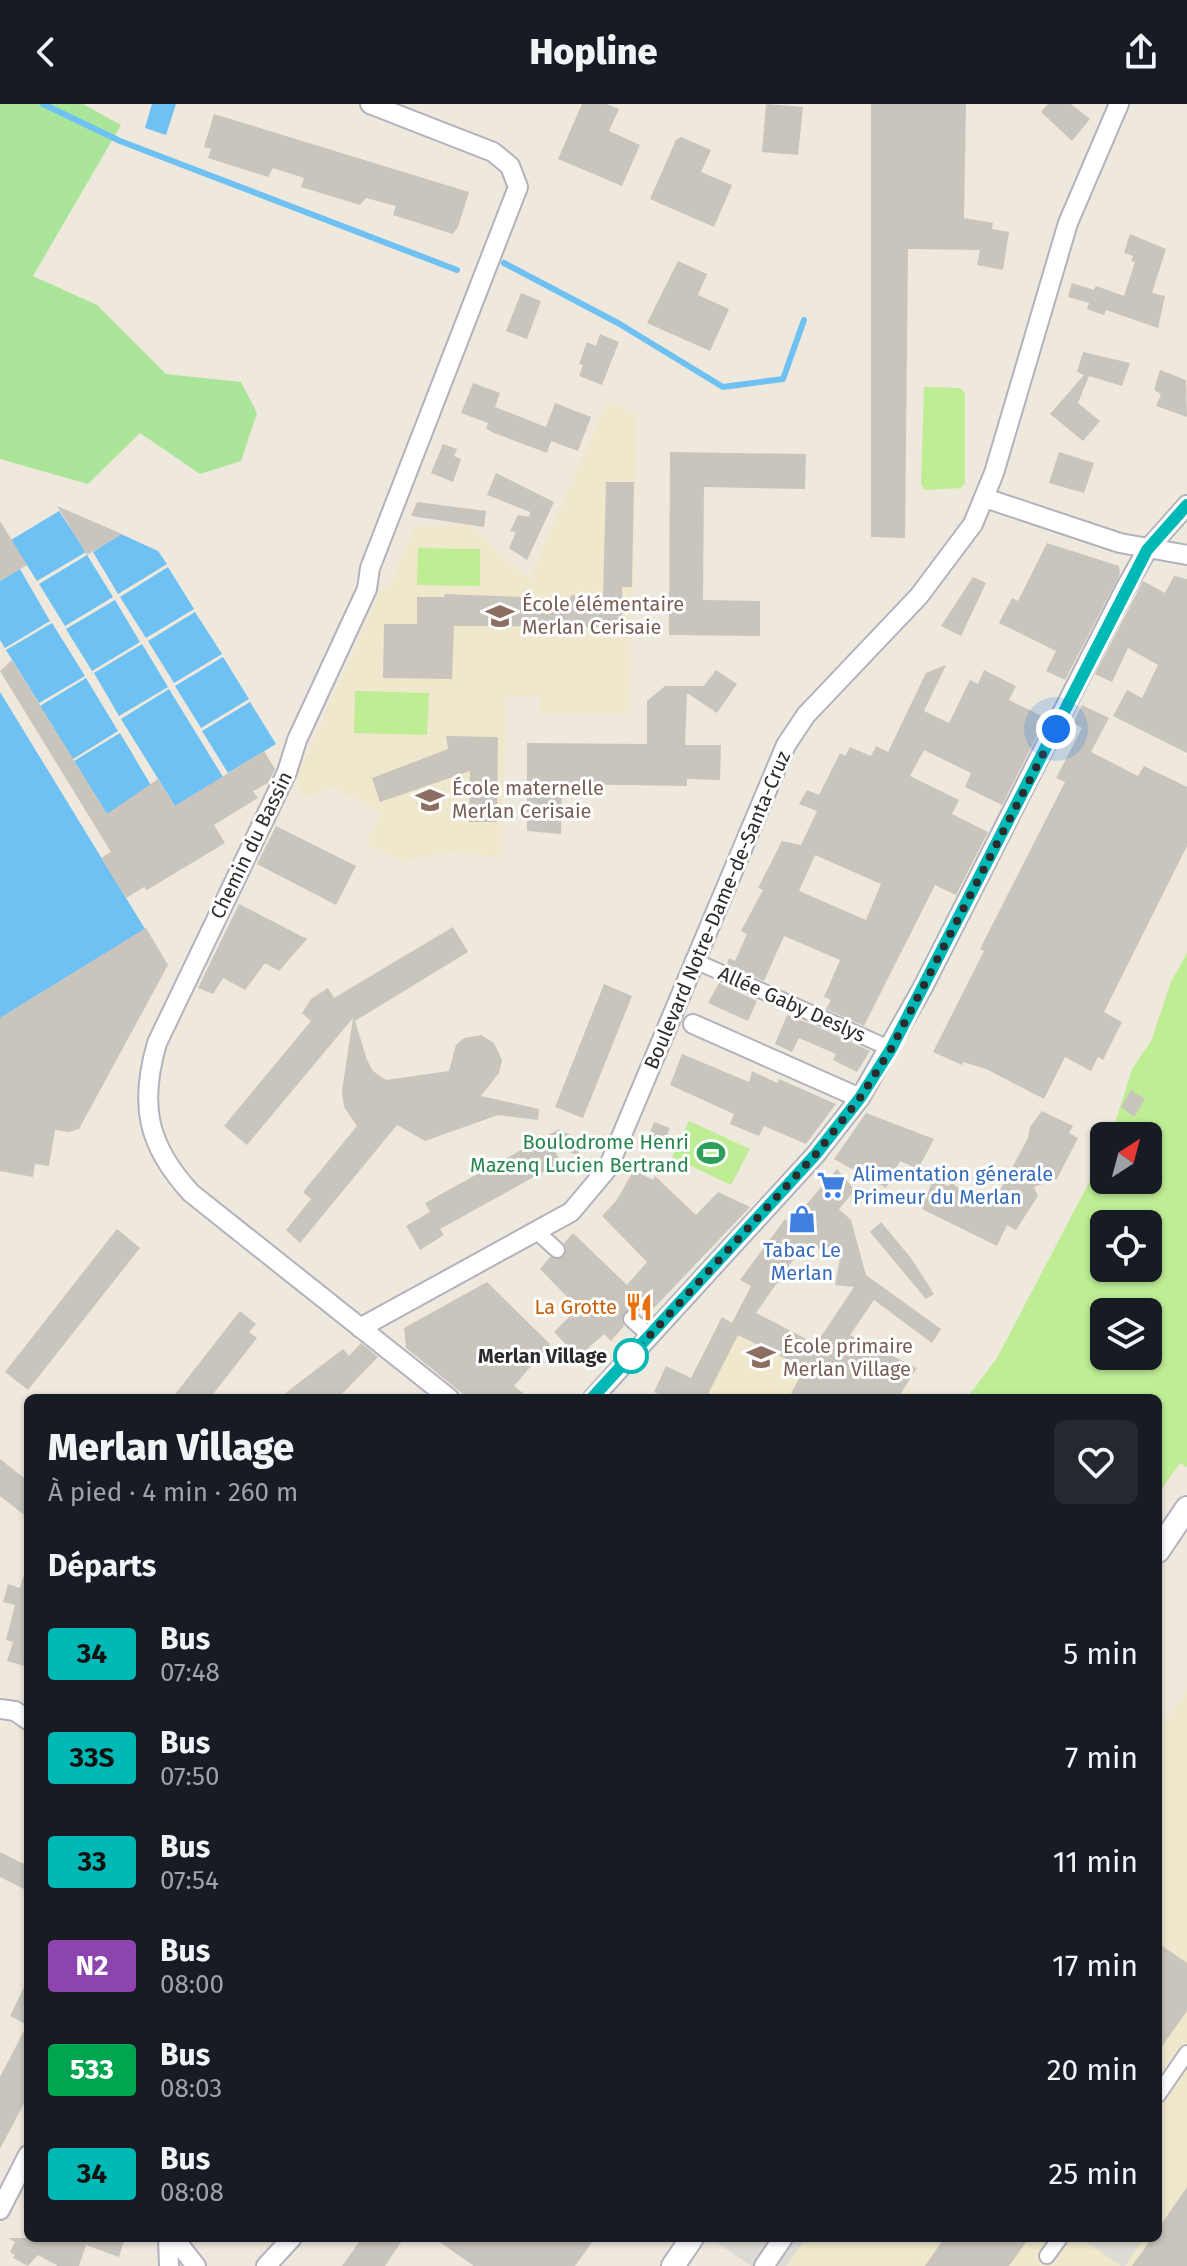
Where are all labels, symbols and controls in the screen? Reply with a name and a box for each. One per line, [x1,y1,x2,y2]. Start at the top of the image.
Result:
icon: back [24,30,68,74]
text: Hopline [530,30,657,74]
icon: share [1119,30,1163,74]
place label: École élémentaire Merlan Cerisaie [522,592,684,639]
school or university icon: École élémentaire Merlan Cerisaie [485,601,515,631]
your location [1036,709,1076,749]
street label: Boulevard Notre-Dame-de-Santa-Cruz [639,747,795,1073]
street label: Chemin du Bassin [205,767,297,923]
place label: École maternelle Merlan Cerisaie [452,776,604,823]
school or university icon: École maternelle Merlan Cerisaie [415,785,445,815]
street label: Allée Gaby Deslys [715,961,869,1047]
north arrow [1090,1122,1162,1194]
map controls [1090,1122,1162,1370]
place label: Boulodrome Henri Mazenq Lucien Bertrand [470,1130,689,1177]
sports icon: Boulodrome Henri Mazenq Lucien Bertrand [696,1138,726,1168]
place label: Alimentation génerale Primeur du Merlan [853,1162,1053,1209]
supermarket icon: Alimentation génerale Primeur du Merlan [816,1170,846,1200]
shop icon: Tabac Le Merlan [787,1204,817,1234]
button: locate [1090,1210,1162,1282]
place label: Tabac Le Merlan [763,1238,841,1285]
restaurant icon: La Grotte [624,1292,654,1322]
place label: La Grotte [535,1295,617,1319]
button: layers [1090,1298,1162,1370]
place label: École primaire Merlan Village [783,1334,913,1381]
marker: Merlan Village [614,1339,648,1373]
school or university icon: École primaire Merlan Village [746,1342,776,1372]
place label: Merlan Village [478,1344,607,1368]
button: heart [1054,1420,1138,1504]
text: Merlan Village [48,1424,294,1470]
text: À pied · 4 min · 260 m [48,1477,298,1508]
text: Départs [48,1548,156,1584]
text: Bus [160,1621,210,1657]
text: 5 min [1063,1636,1138,1672]
text: 34 [77,1637,107,1670]
text: 07:48 [160,1657,220,1688]
text: Bus [160,1725,210,1761]
text: 7 min [1065,1740,1138,1776]
text: 33S [69,1741,115,1774]
text: 07:50 [160,1761,219,1792]
text: Bus [160,1829,210,1865]
text: 11 min [1053,1844,1138,1880]
text: 33 [77,1845,107,1878]
text: 07:54 [160,1865,219,1896]
text: Bus [160,1933,210,1969]
text: 17 min [1052,1948,1138,1984]
text: N2 [75,1949,109,1982]
text: 08:00 [160,1969,224,2000]
text: Bus [160,2037,210,2073]
text: 20 min [1047,2052,1138,2088]
text: 533 [70,2053,114,2086]
text: 08:03 [160,2073,222,2104]
text: Bus [160,2141,210,2177]
text: 25 min [1048,2156,1138,2192]
text: 34 [77,2157,107,2190]
text: 08:08 [160,2177,224,2208]

